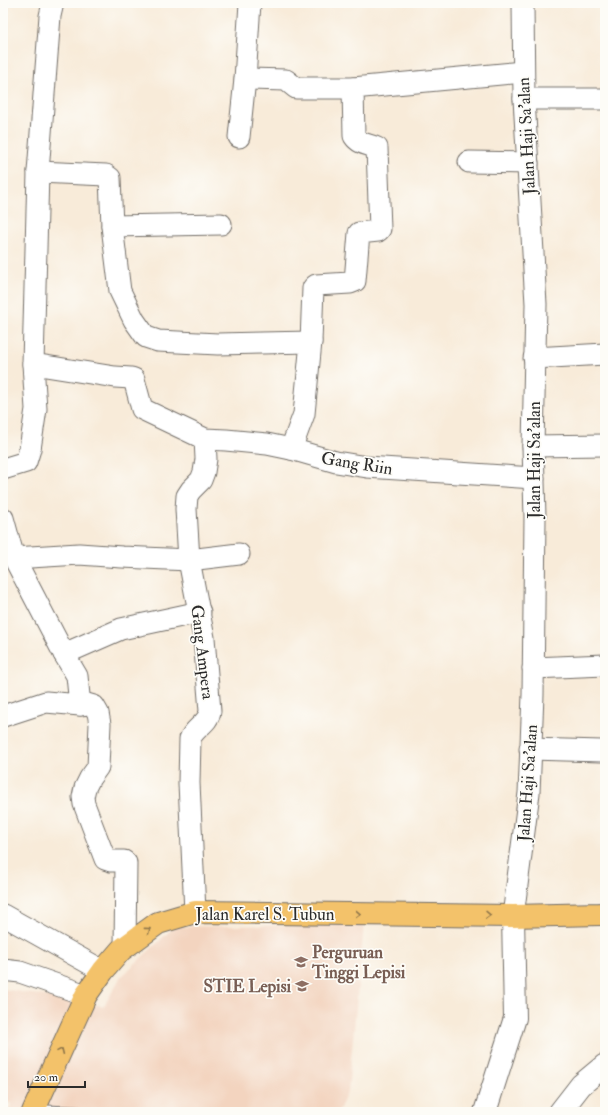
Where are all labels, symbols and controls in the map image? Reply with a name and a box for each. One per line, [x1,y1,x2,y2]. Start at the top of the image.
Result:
street label: Jalan Haji Sa'alan [513,76,541,196]
street label: Jalan Haji Sa'alan [524,401,546,520]
street label: Gang Riin [320,447,394,480]
street label: Gang Ampera [185,604,219,702]
street label: Jalan Haji Sa'alan [513,723,543,844]
street label: Jalan Karel S. Tubun [194,904,335,926]
one-way arrow [355,910,361,918]
one-way arrow [485,911,491,919]
one-way arrow [144,927,151,935]
place label: Perguruan Tinggi Lepisi [311,942,406,984]
school or university icon: Perguruan Tinggi Lepisi [293,954,309,970]
place label: STIE Lepisi [203,976,291,998]
school or university icon: STIE Lepisi [294,978,310,994]
one-way arrow [56,1047,64,1054]
scale bar [28,1063,85,1089]
text: 20 m [34,1070,59,1085]

